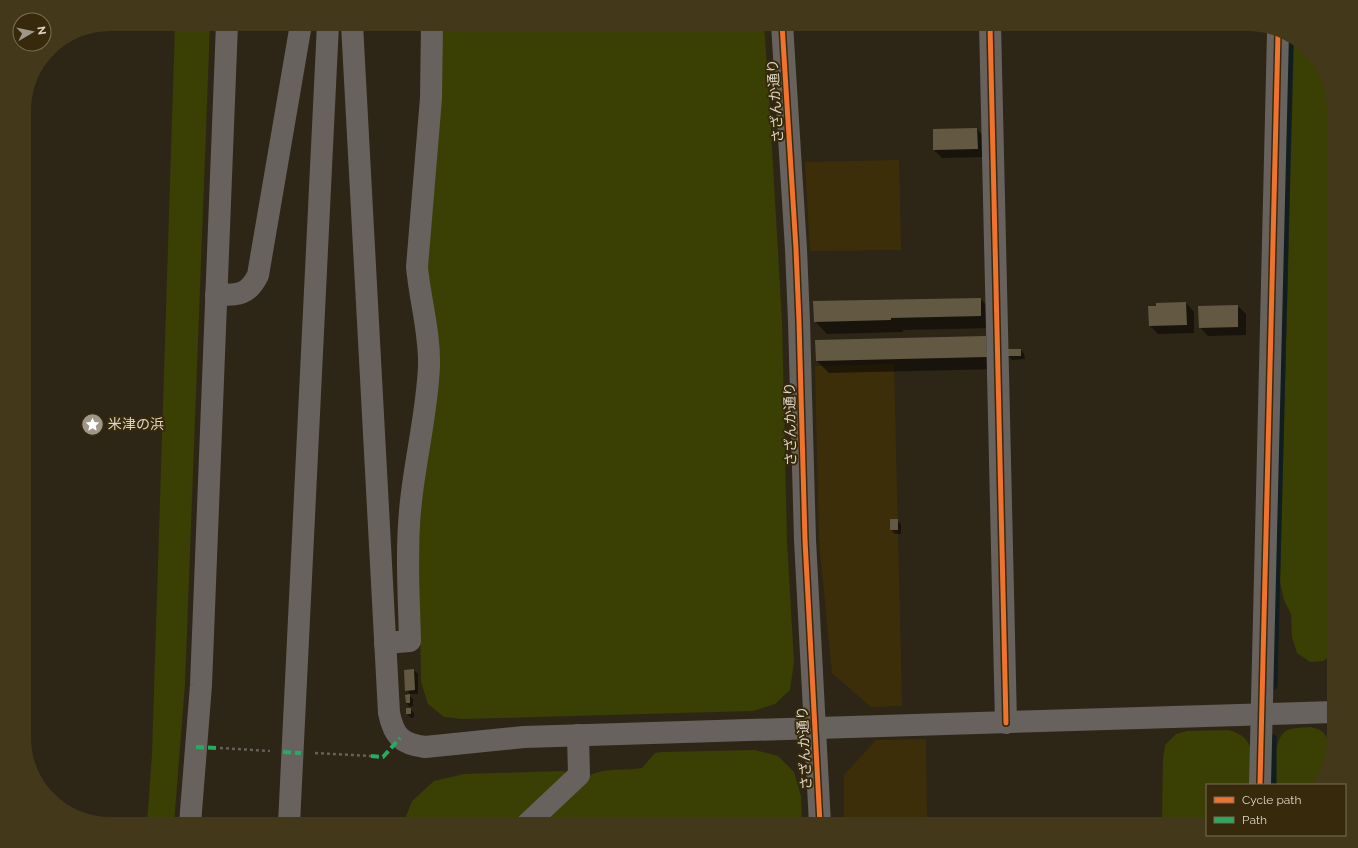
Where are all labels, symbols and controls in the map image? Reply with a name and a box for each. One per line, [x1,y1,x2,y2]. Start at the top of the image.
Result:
north arrow [12,12,52,52]
text: N [34,25,48,36]
street label: さざんか通り [764,59,786,143]
street label: さざんか通り [781,382,799,466]
place icon: 米津の浜 [80,411,106,437]
place label: 米津の浜 [108,416,164,432]
street label: さざんか通り [794,706,814,790]
legend [1206,784,1346,836]
text: Cycle path [1242,793,1301,807]
text: Path [1242,813,1267,827]

